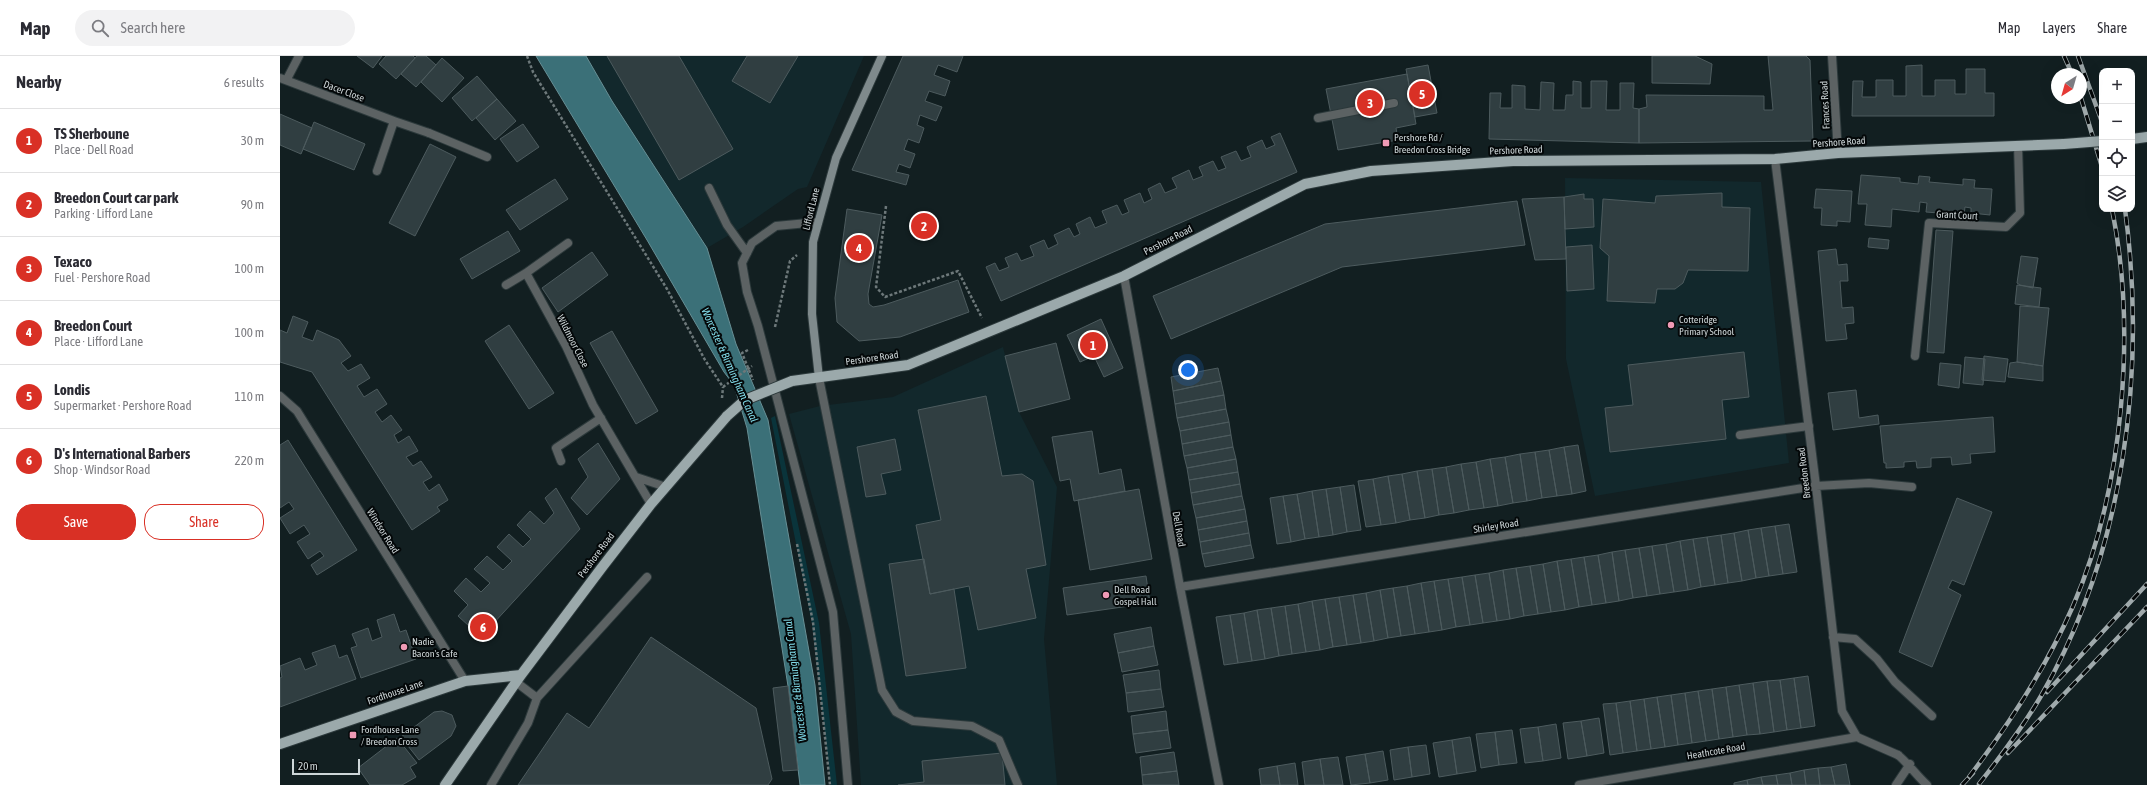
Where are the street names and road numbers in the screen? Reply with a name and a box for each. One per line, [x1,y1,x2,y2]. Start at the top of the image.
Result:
street label: Dacer Close [322,78,366,104]
street label: Frances Road [1818,80,1832,129]
street label: Pershore Road [1812,135,1866,149]
street label: Pershore Road [1489,144,1543,156]
street label: Lifford Lane [800,186,822,231]
street label: Grant Court [1936,208,1978,222]
street label: Pershore Road [1142,223,1194,257]
street label: Wildmoor Close [555,313,591,370]
street label: Pershore Road [845,349,899,367]
street label: Breedon Road [1795,447,1813,499]
street label: Windsor Road [365,507,401,556]
street label: Dell Road [1170,510,1188,548]
street label: Shirley Road [1472,517,1520,535]
street label: Pershore Road [576,530,617,580]
street label: Fordhouse Lane [366,677,425,707]
street label: Heathcote Road [1686,740,1746,762]

